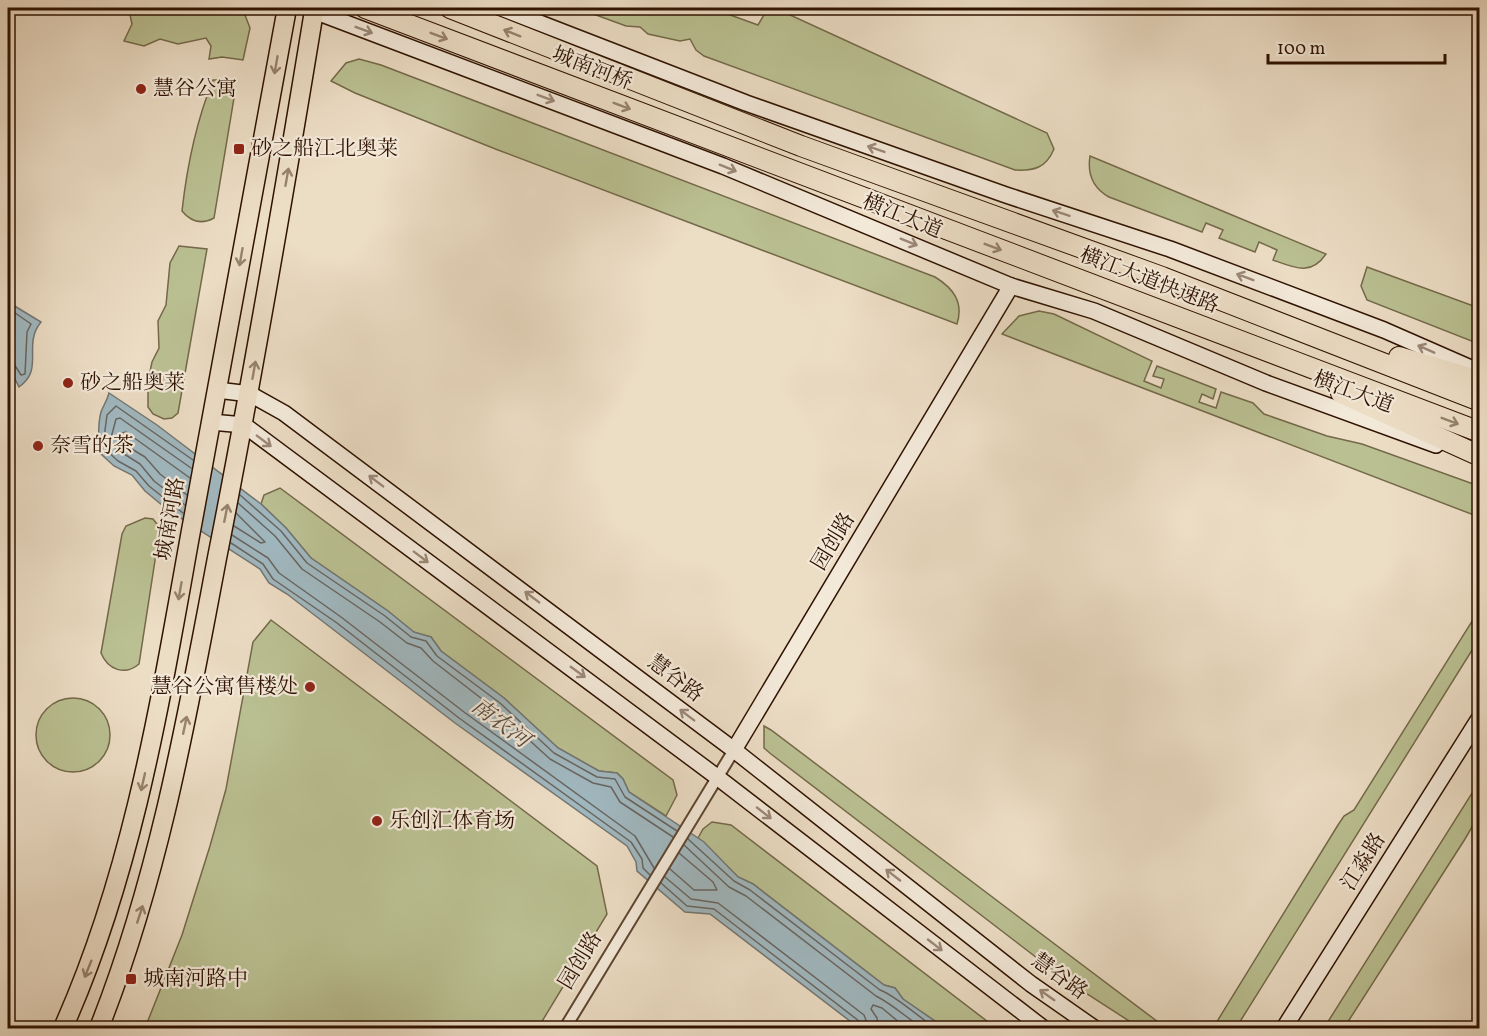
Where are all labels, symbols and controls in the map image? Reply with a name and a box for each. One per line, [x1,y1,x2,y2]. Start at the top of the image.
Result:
one-way arrow [354,25,373,36]
one-way arrow [503,27,521,38]
scale bar [1268,27,1445,65]
one-way arrow [430,31,448,42]
text: 100 m [1277,37,1326,62]
street label: 城南河桥 [548,40,636,98]
one-way arrow [270,55,281,74]
place label: 慧谷公寓 [153,75,237,104]
marker: 慧谷公寓 [134,82,148,96]
one-way arrow [537,94,555,105]
one-way arrow [612,101,630,112]
place label: 砂之船江北奥莱 [251,135,398,164]
marker: 砂之船江北奥莱 [232,142,246,156]
one-way arrow [867,143,886,154]
one-way arrow [719,163,737,174]
one-way arrow [281,168,292,188]
street label: 横江大道 [858,188,946,246]
one-way arrow [1051,207,1070,218]
one-way arrow [899,237,917,248]
street label: 横江大道快速路 [1075,241,1223,321]
one-way arrow [983,242,1002,253]
one-way arrow [235,247,246,266]
one-way arrow [1236,271,1254,282]
one-way arrow [1417,343,1436,354]
one-way arrow [249,360,260,380]
street label: 横江大道 [1309,365,1397,421]
place label: 砂之船奥莱 [80,369,185,398]
marker: 砂之船奥莱 [61,376,75,390]
one-way arrow [1440,416,1459,427]
place label: 奈雪的茶 [50,432,134,461]
one-way arrow [256,434,272,447]
marker: 奈雪的茶 [31,439,45,453]
one-way arrow [368,474,384,487]
street label: 城南河路 [149,475,193,563]
one-way arrow [221,504,233,523]
street label: 园创路 [805,508,863,576]
one-way arrow [412,551,428,563]
one-way arrow [175,581,186,600]
one-way arrow [524,591,540,604]
street label: 慧谷路 [641,648,709,710]
one-way arrow [570,666,586,679]
place label: 慧谷公寓售楼处 [151,673,298,702]
marker: 慧谷公寓售楼处 [303,680,317,694]
water label: 南农河 [464,692,539,759]
one-way arrow [680,709,696,721]
one-way arrow [180,715,191,735]
one-way arrow [137,773,149,792]
place label: 乐创汇体育场 [389,807,515,836]
one-way arrow [755,807,771,819]
marker: 乐创汇体育场 [370,814,384,828]
street label: 江淼路 [1335,828,1393,896]
one-way arrow [885,868,901,881]
one-way arrow [135,905,146,924]
street label: 园创路 [552,927,610,995]
one-way arrow [927,938,943,951]
street label: 慧谷路 [1025,947,1093,1007]
one-way arrow [82,959,93,978]
place label: 城南河路中 [143,965,248,994]
marker: 城南河路中 [124,972,138,986]
one-way arrow [1039,989,1055,1001]

